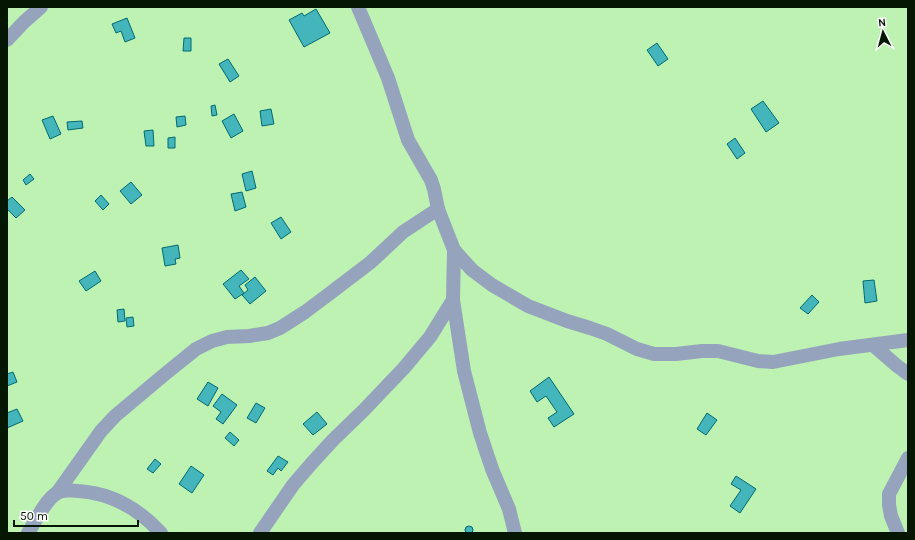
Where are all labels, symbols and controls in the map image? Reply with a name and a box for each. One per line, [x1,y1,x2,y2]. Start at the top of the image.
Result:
north arrow [863,12,903,52]
text: N [877,16,887,29]
scale bar [14,502,138,528]
text: 50 m [20,509,48,523]

